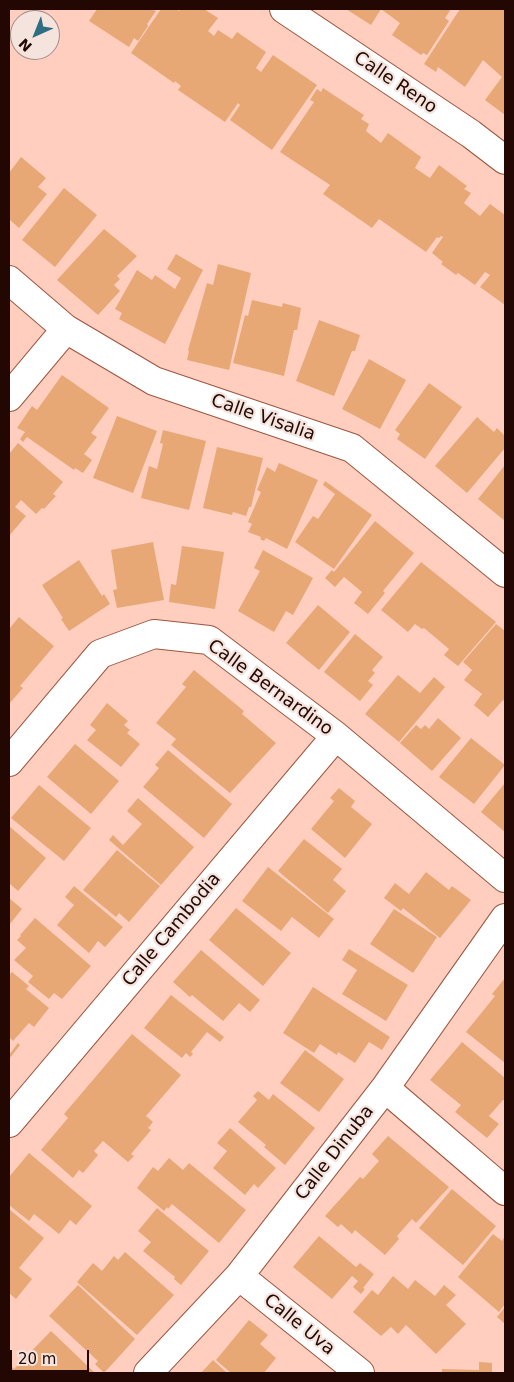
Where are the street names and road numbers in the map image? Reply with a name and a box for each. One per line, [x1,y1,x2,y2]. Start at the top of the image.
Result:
street label: Calle Reno [349,47,441,119]
street label: Calle Visalia [208,390,318,446]
street label: Calle Bernardino [203,635,337,741]
street label: Calle Cambodia [118,869,226,991]
street label: Calle Dinuba [291,1101,379,1205]
street label: Calle Uva [259,1290,339,1360]

